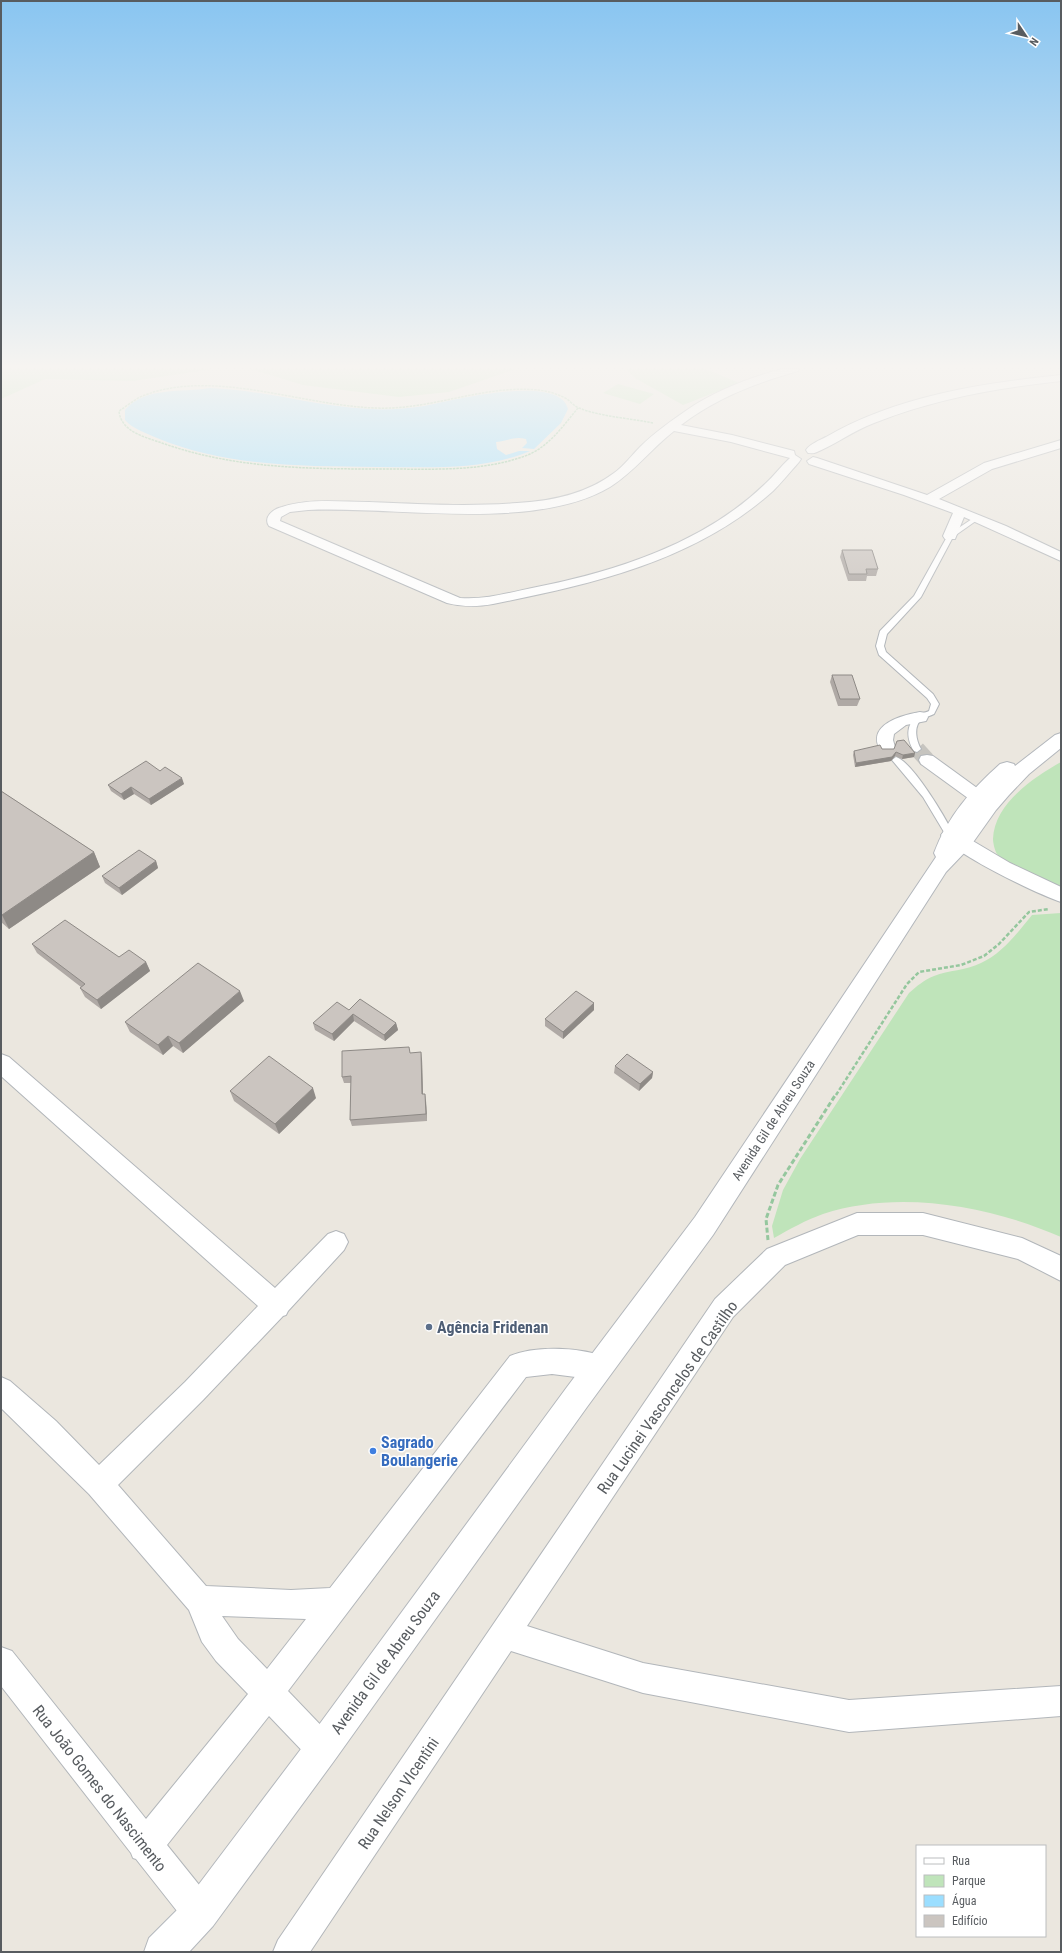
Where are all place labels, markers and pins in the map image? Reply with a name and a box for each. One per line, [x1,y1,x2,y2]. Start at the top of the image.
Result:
place label: Agência Fridenan [437,1318,549,1337]
marker: Agência Fridenan [424,1322,434,1332]
place label: Sagrado Boulangerie [381,1433,458,1470]
marker: Sagrado Boulangerie [368,1446,378,1456]

